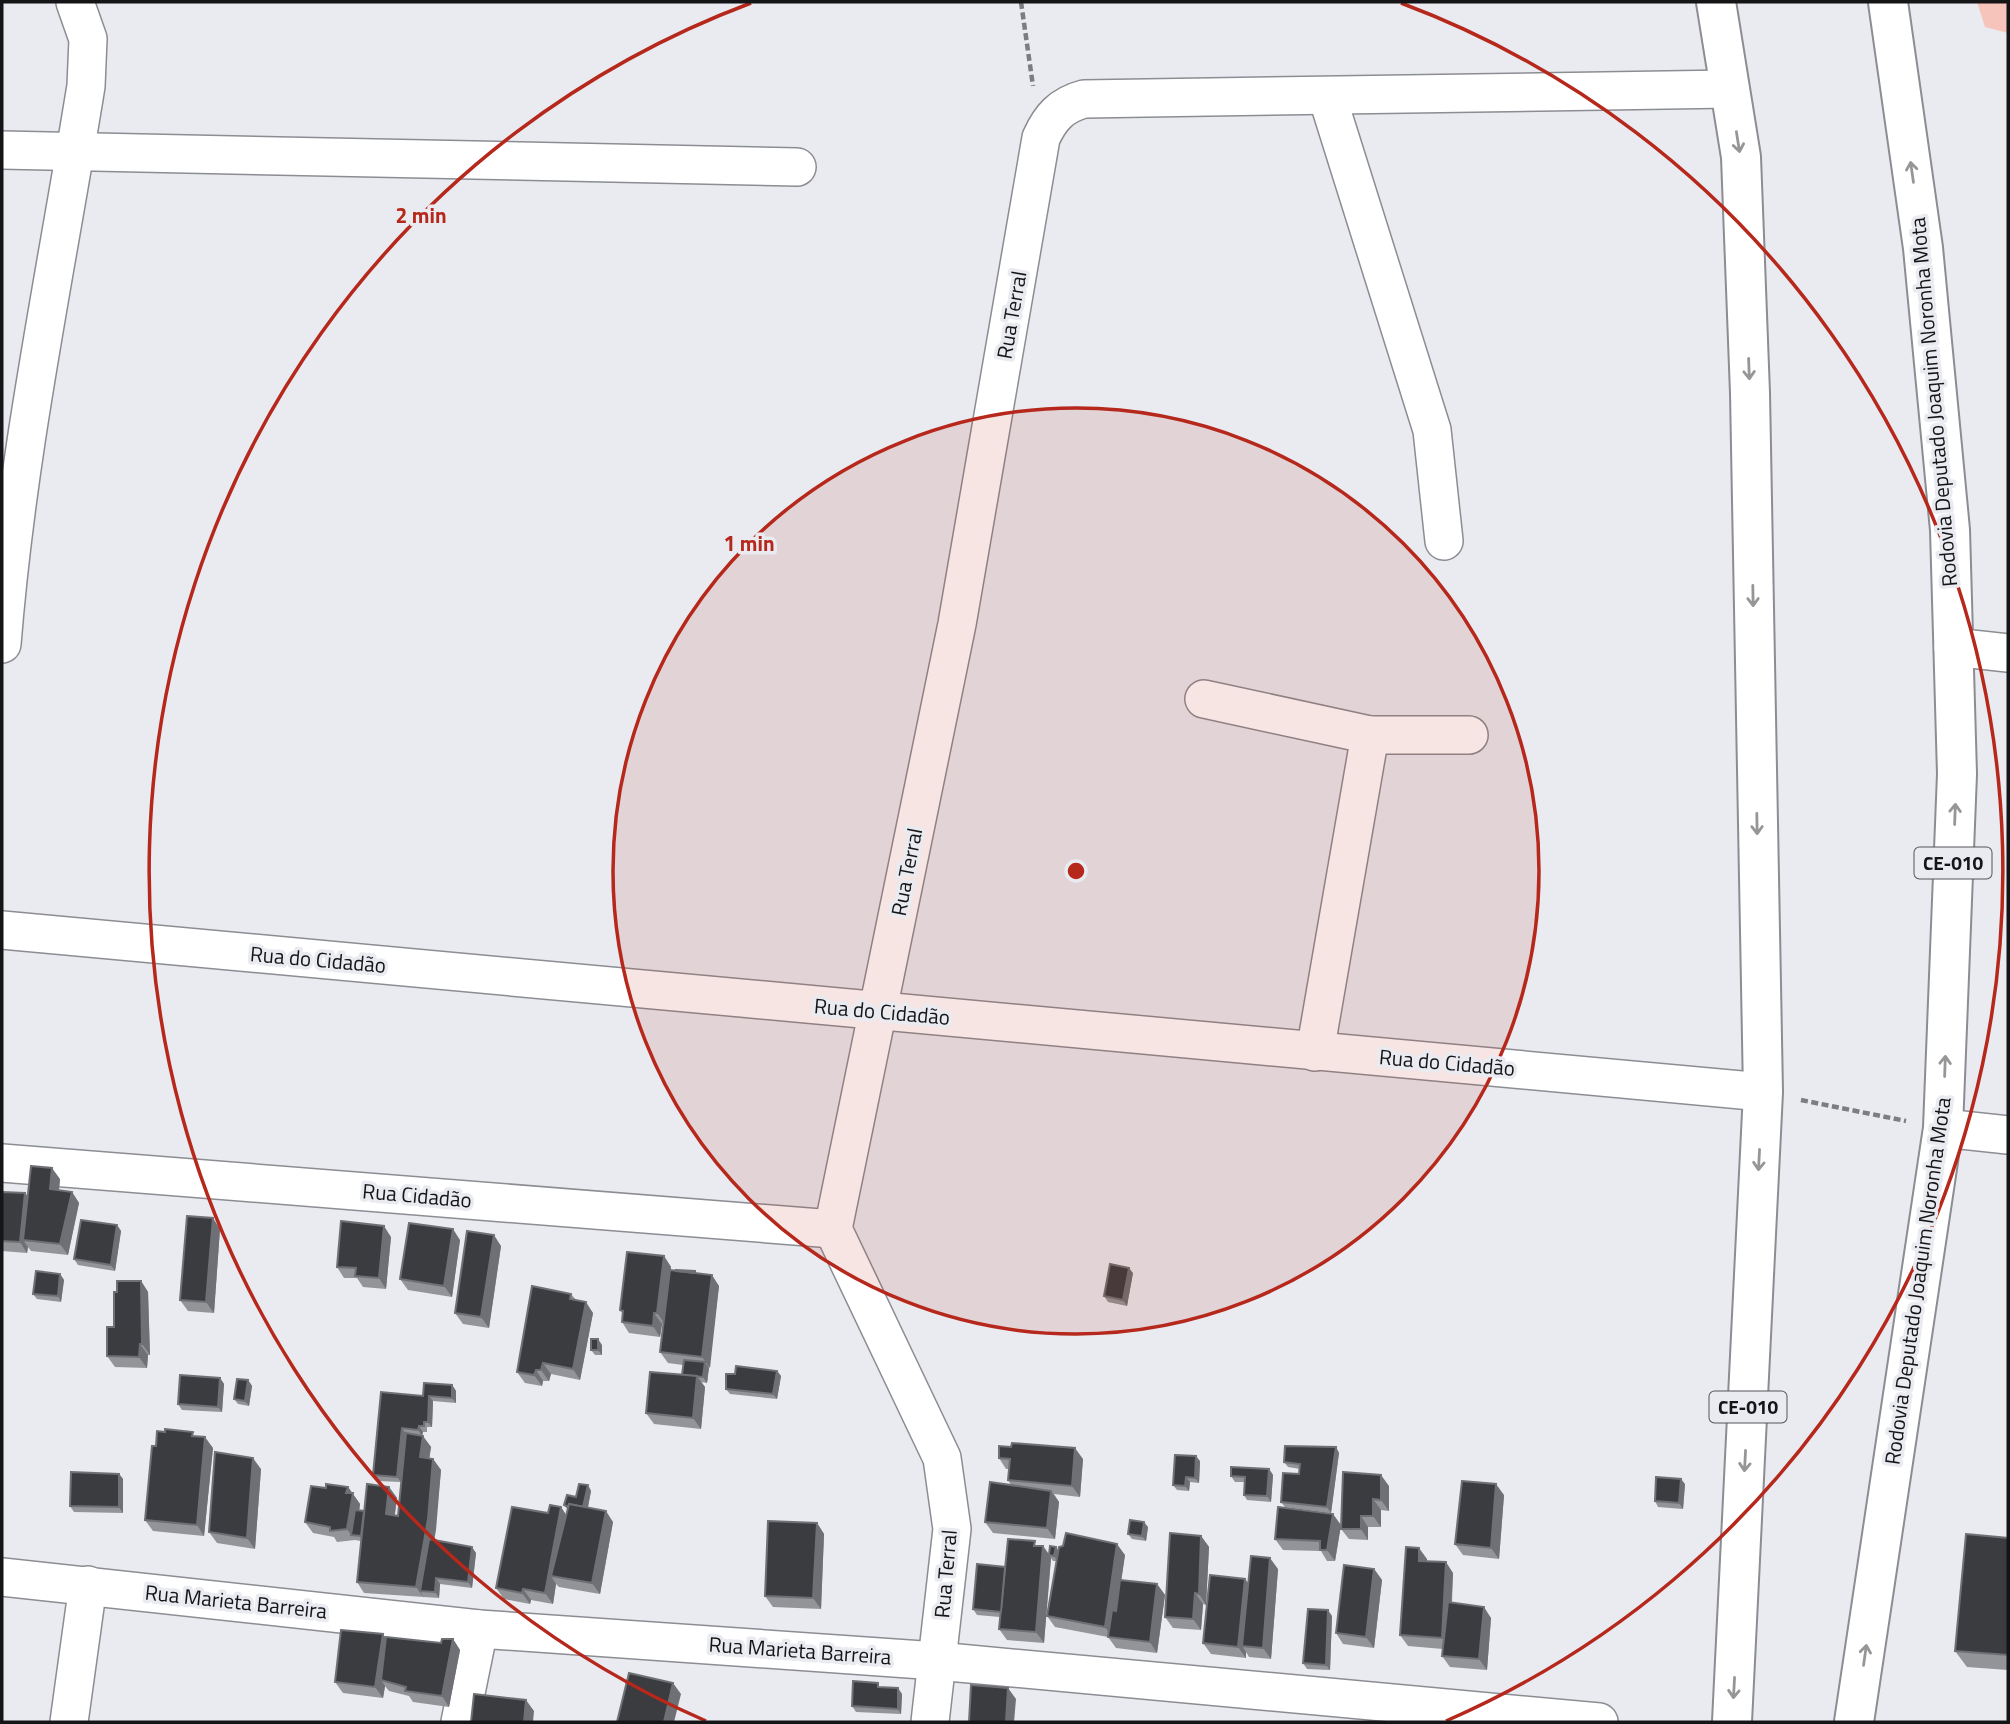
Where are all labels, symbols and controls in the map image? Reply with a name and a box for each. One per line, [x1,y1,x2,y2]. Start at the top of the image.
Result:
one-way arrow [1732,130,1745,153]
one-way arrow [1905,161,1918,184]
text: 2 min [395,199,447,231]
street label: Rodovia Deputado Joaquim Noronha Mota [1901,216,1965,588]
street label: Rua Terral [988,268,1034,361]
one-way arrow [1742,357,1755,380]
text: 1 min [723,527,775,559]
one-way arrow [1746,585,1760,608]
one-way arrow [1949,803,1962,826]
one-way arrow [1751,812,1764,835]
street label: Rua Terral [882,825,930,918]
road number: CE-010 [1914,848,1992,878]
centre of rings [1064,859,1088,883]
street label: Rua do Cidadão [249,937,387,981]
street label: Rua do Cidadão [813,989,951,1033]
street label: Rua do Cidadão [1378,1040,1516,1084]
one-way arrow [1939,1054,1952,1077]
street label: Rodovia Deputado Joaquim Noronha Mota [1875,1095,1959,1467]
one-way arrow [1753,1148,1766,1171]
street label: Rua Cidadão [361,1174,473,1216]
road number: CE-010 [1710,1392,1786,1422]
one-way arrow [1738,1449,1751,1471]
street label: Rua Terral [925,1528,965,1620]
street label: Rua Marieta Barreira [143,1576,329,1627]
street label: Rua Marieta Barreira [708,1628,893,1672]
one-way arrow [1858,1644,1871,1667]
one-way arrow [1727,1676,1740,1699]

